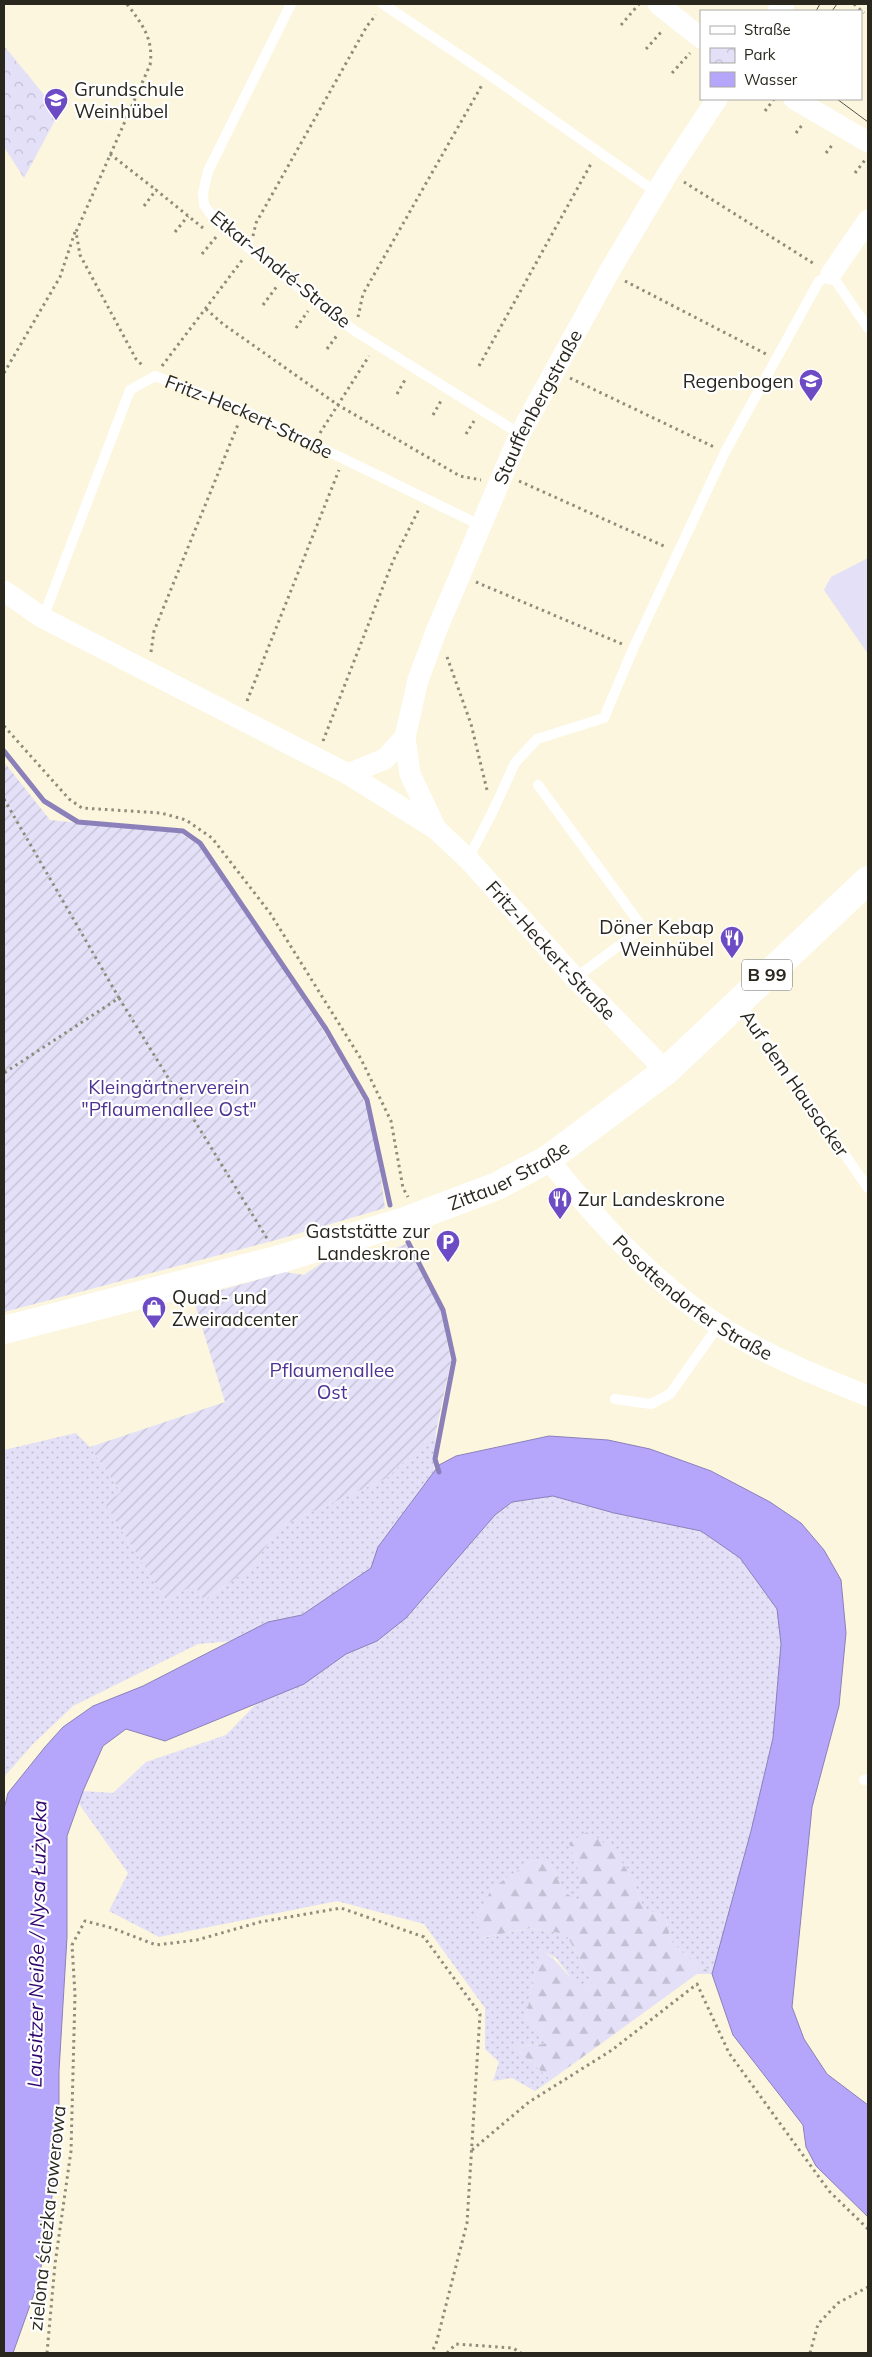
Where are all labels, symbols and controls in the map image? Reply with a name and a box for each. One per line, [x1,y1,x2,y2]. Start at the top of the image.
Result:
legend [700,10,862,100]
text: Straße [744,20,791,39]
text: Park [744,45,776,64]
text: Wasser [744,70,798,89]
place label: Grundschule Weinhübel [74,77,184,123]
school or university icon: Grundschule Weinhübel [43,87,69,121]
street label: Etkar-André-Straße [206,205,356,333]
street label: Stauffenbergstraße [488,325,587,488]
school or university icon: Regenbogen [798,368,824,402]
street label: Fritz-Heckert-Straße [162,369,337,464]
place label: Regenbogen [683,369,794,393]
street label: Fritz-Heckert-Straße [481,875,621,1025]
place label: Döner Kebap Weinhübel [599,915,714,961]
restaurant icon: Döner Kebap Weinhübel [719,925,745,959]
road number: B 99 [742,960,792,990]
street label: Auf dem Hausacker [735,1005,855,1161]
park label: Kleingärtnerverein "Pflaumenallee Ost" [81,1075,257,1121]
street label: Zittauer Straße [445,1135,574,1215]
restaurant icon: Zur Landeskrone [547,1186,573,1220]
place label: Zur Landeskrone [578,1187,725,1211]
place label: Gaststätte zur Landeskrone [305,1219,430,1265]
parking icon: Gaststätte zur Landeskrone [435,1229,461,1263]
street label: Posottendorfer Straße [608,1230,776,1365]
place label: Quad- und Zweiradcenter [172,1285,298,1331]
shop icon: Quad- und Zweiradcenter [141,1295,167,1329]
park label: Pflaumenallee Ost [270,1358,394,1404]
water label: Lausitzer Neiße / Nysa Łużycka [21,1800,52,2088]
street label: zielona ścieżka rowerowa [23,2104,71,2332]

